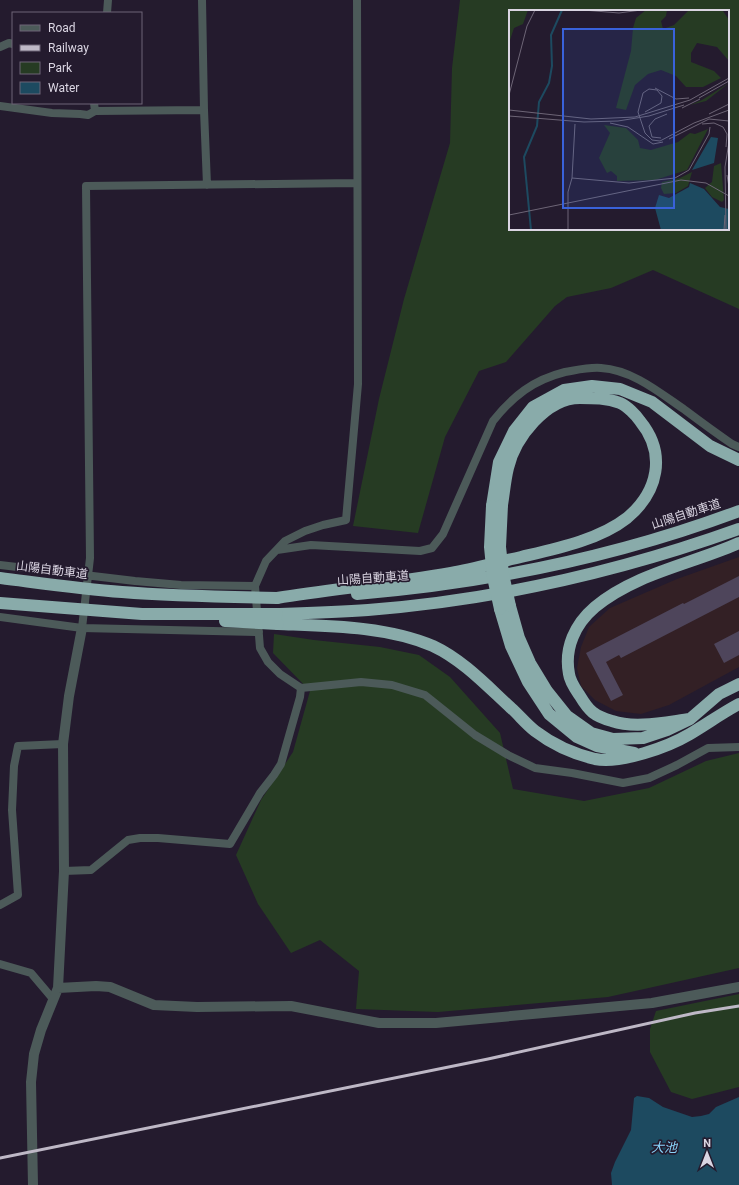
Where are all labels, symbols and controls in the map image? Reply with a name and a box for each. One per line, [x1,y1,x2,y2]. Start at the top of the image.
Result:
inset map [509,10,729,230]
legend [12,12,142,104]
text: Road [48,21,76,35]
text: Railway [48,41,89,55]
text: Park [48,61,73,75]
text: Water [48,81,79,95]
street label: 山陽自動車道 [650,496,722,532]
street label: 山陽自動車道 [15,559,89,581]
street label: 山陽自動車道 [337,569,409,587]
north arrow [687,1133,727,1173]
text: N [703,1137,711,1150]
water label: 大池 [651,1140,679,1155]

